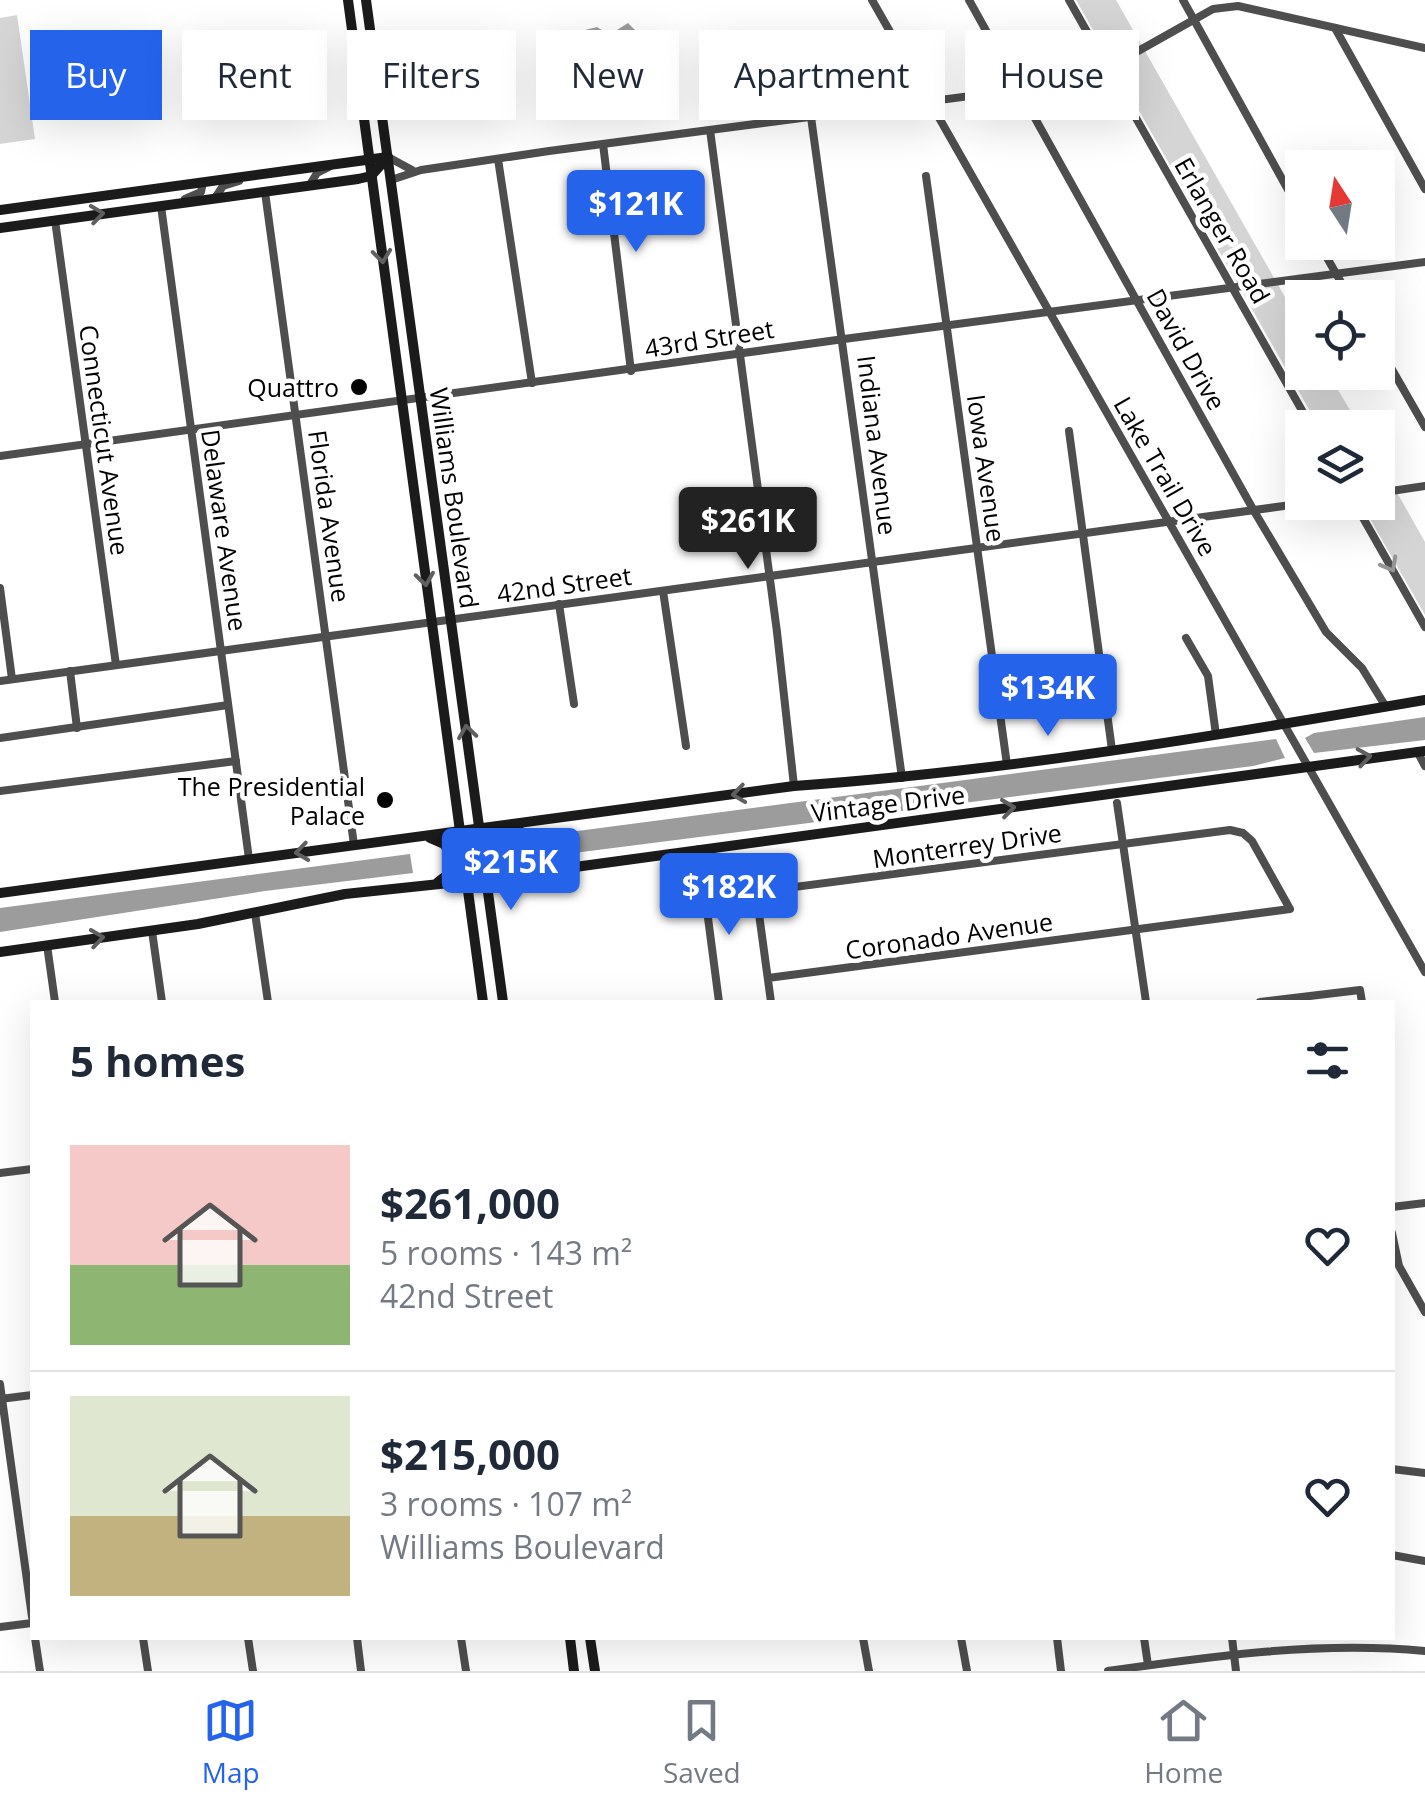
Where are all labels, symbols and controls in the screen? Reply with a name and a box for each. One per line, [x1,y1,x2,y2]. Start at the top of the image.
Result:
chip: Buy [30,30,162,120]
chip: Rent [182,30,327,120]
chip: Filters [347,30,516,120]
chip: New [536,30,679,120]
chip: Apartment [699,30,945,120]
chip: House [965,30,1139,120]
north arrow [1285,150,1395,260]
map controls [1285,150,1395,520]
street label: Erlanger Road [1167,151,1279,309]
pin: $121K [566,170,706,255]
text: $121K [589,181,683,224]
one-way arrow [88,205,105,226]
one-way arrow [370,248,391,265]
button: locate [1285,280,1395,390]
street label: David Drive [1140,282,1234,416]
street label: 43rd Street [642,311,776,365]
street label: Connecticut Avenue [72,323,138,557]
street label: Indiana Avenue [850,353,906,537]
place label: Quattro [247,370,339,404]
marker: Quattro [348,376,370,398]
street label: Williams Boulevard [423,385,487,611]
street label: Lake Trail Drive [1107,390,1225,562]
street label: Iowa Avenue [960,392,1014,544]
button: layers [1285,410,1395,520]
street label: Delaware Avenue [194,427,256,633]
street label: Florida Avenue [301,428,359,604]
pin: $261K [678,487,818,572]
text: $261K [701,498,795,541]
one-way arrow [1377,554,1397,572]
street label: 42nd Street [495,558,634,610]
one-way arrow [414,571,435,587]
pin: $134K [978,654,1118,739]
text: $134K [1001,665,1095,708]
one-way arrow [457,724,478,741]
one-way arrow [1356,748,1373,769]
place label: The Presidential Palace [178,769,365,832]
street label: Vintage Drive [809,777,967,829]
one-way arrow [731,782,748,803]
marker: The Presidential Palace [374,789,396,811]
one-way arrow [1000,798,1016,819]
street label: Monterrey Drive [870,815,1064,875]
pin: $215K [441,828,581,913]
text: $215K [464,839,558,882]
one-way arrow [293,841,310,862]
pin: $182K [659,853,799,938]
text: $182K [682,864,776,907]
street label: Coronado Avenue [843,904,1055,966]
one-way arrow [88,929,105,950]
text: 5 homes [70,1032,245,1089]
icon: filters [1300,1033,1355,1088]
text: $261,000 [380,1174,560,1231]
icon: home [150,1185,270,1305]
icon: heart [1300,1218,1355,1273]
text: 5 rooms · 143 m² [380,1231,632,1274]
text: 42nd Street [380,1274,553,1317]
text: $215,000 [380,1425,560,1482]
icon: home [150,1436,270,1556]
icon: heart [1300,1469,1355,1524]
text: 3 rooms · 107 m² [380,1482,632,1525]
text: Williams Boulevard [380,1525,665,1568]
tab: Map [202,1693,260,1791]
tab: Saved [663,1693,741,1791]
tab: Home [1144,1693,1223,1791]

